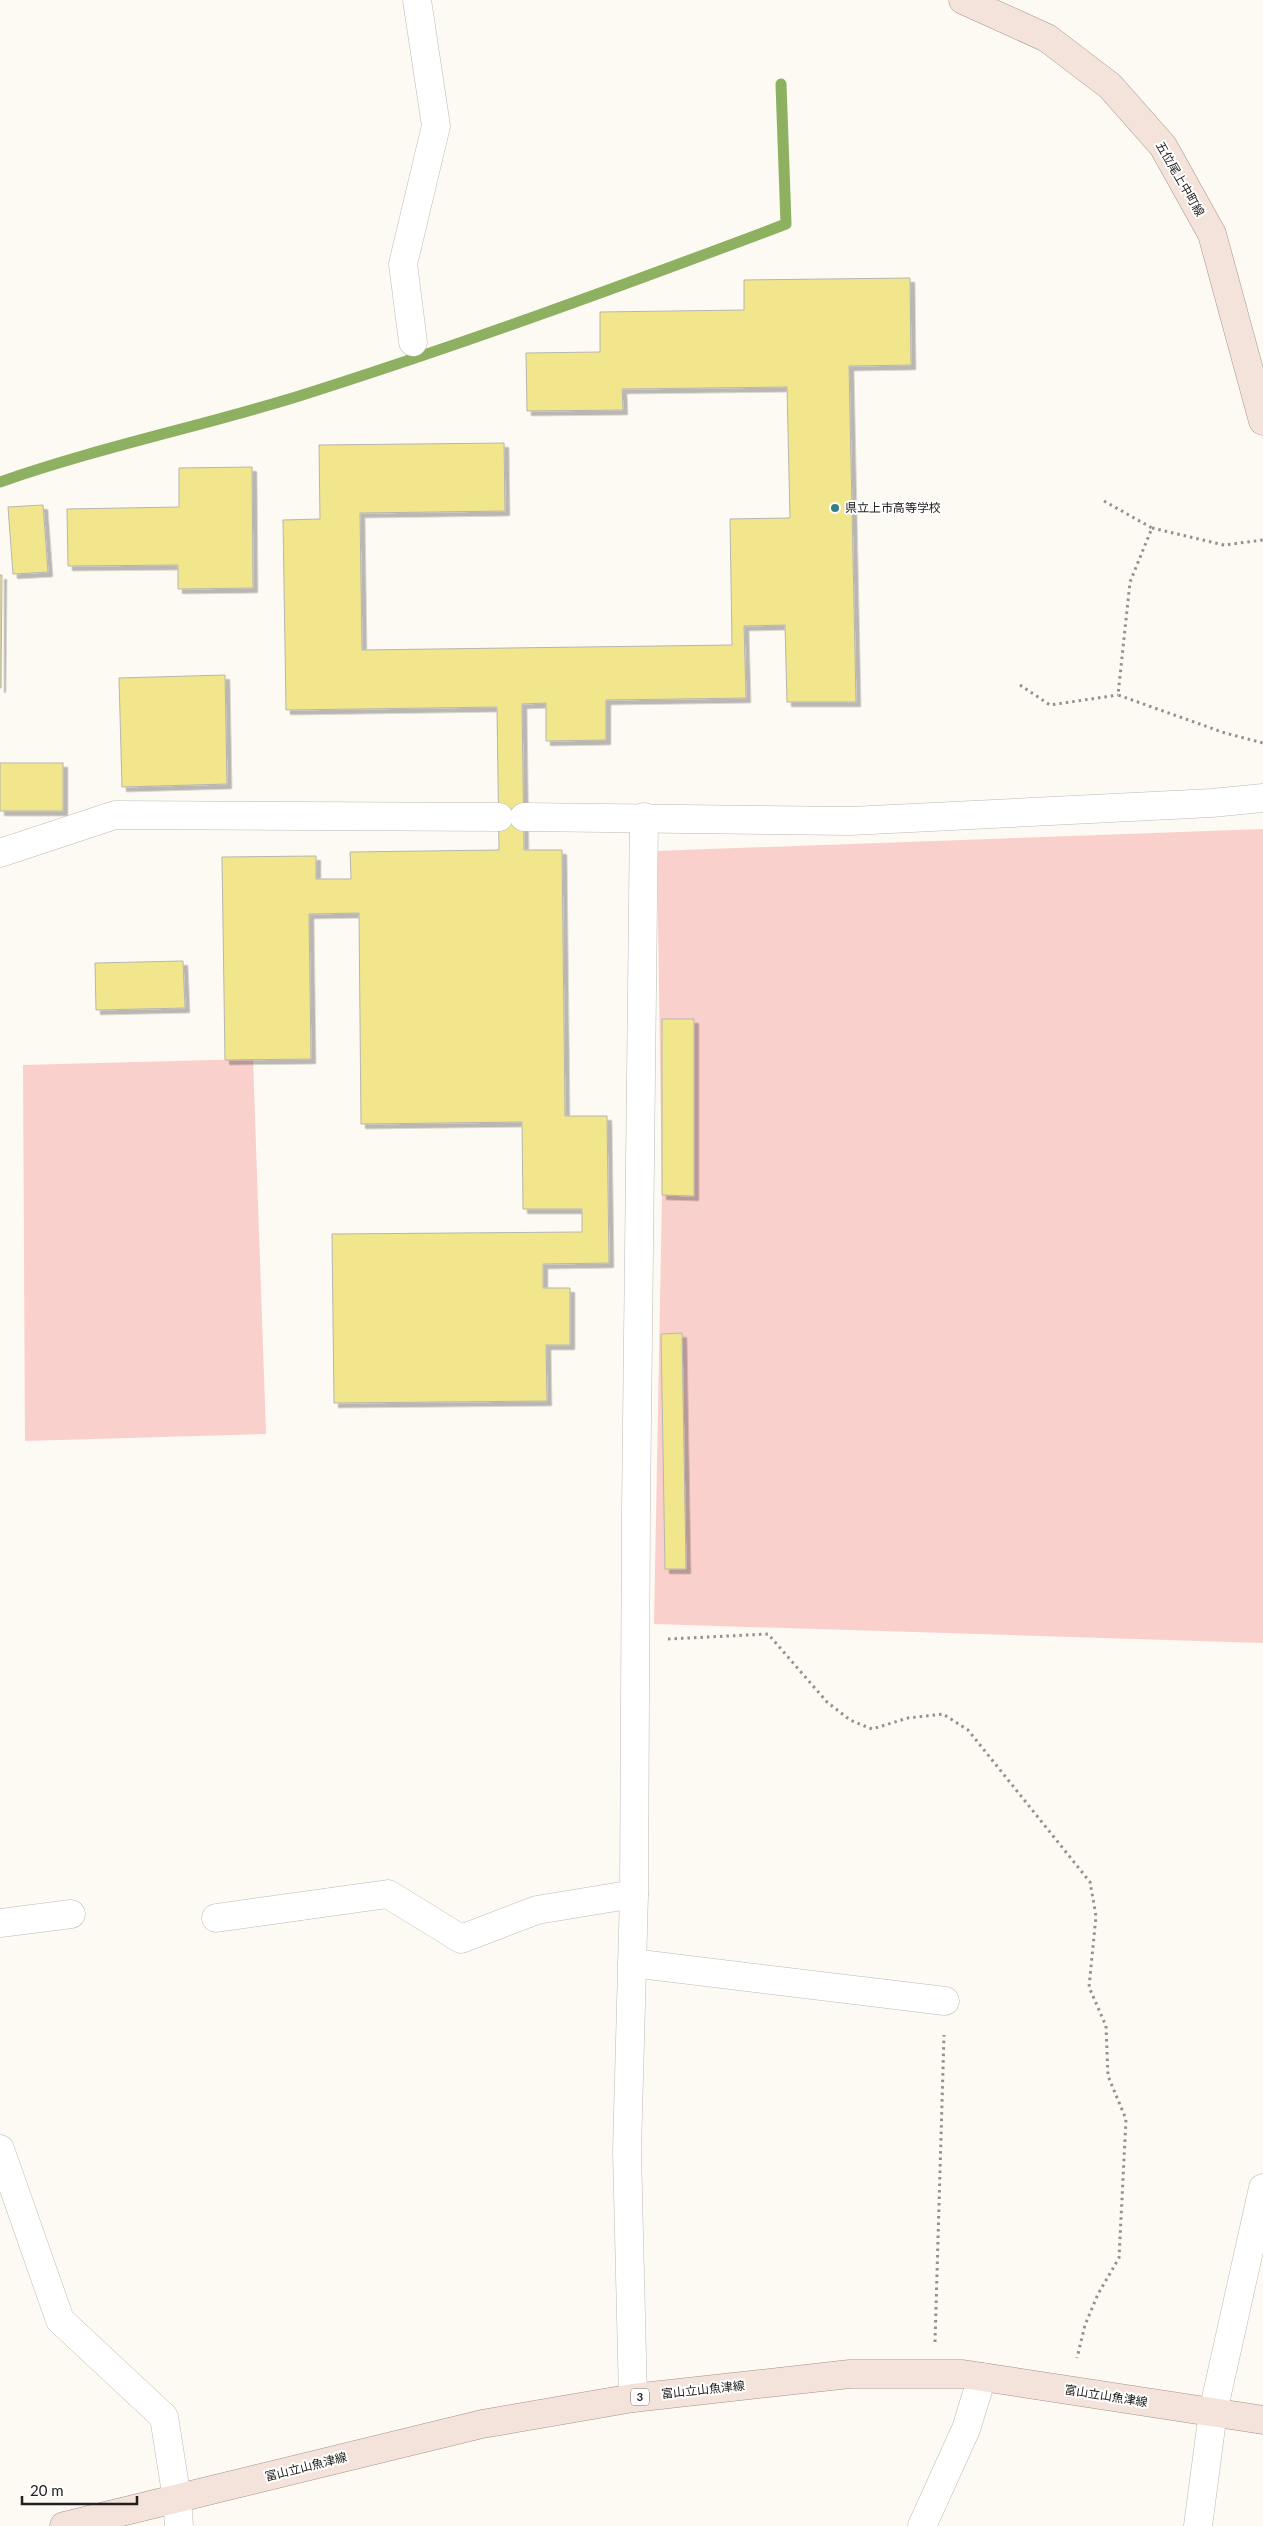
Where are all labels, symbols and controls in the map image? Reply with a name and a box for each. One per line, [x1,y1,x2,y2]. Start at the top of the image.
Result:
street label: 五位尾上中町線 [1153,139,1208,219]
place label: 県立上市高等学校 [845,500,941,515]
marker: 県立上市高等学校 [829,502,841,514]
street label: 富山立山魚津線 [660,2378,746,2401]
street label: 富山立山魚津線 [1063,2382,1149,2409]
road number: 3 [631,2388,649,2406]
street label: 富山立山魚津線 [263,2449,348,2484]
scale bar [22,2474,138,2506]
text: 20 m [30,2481,64,2499]

